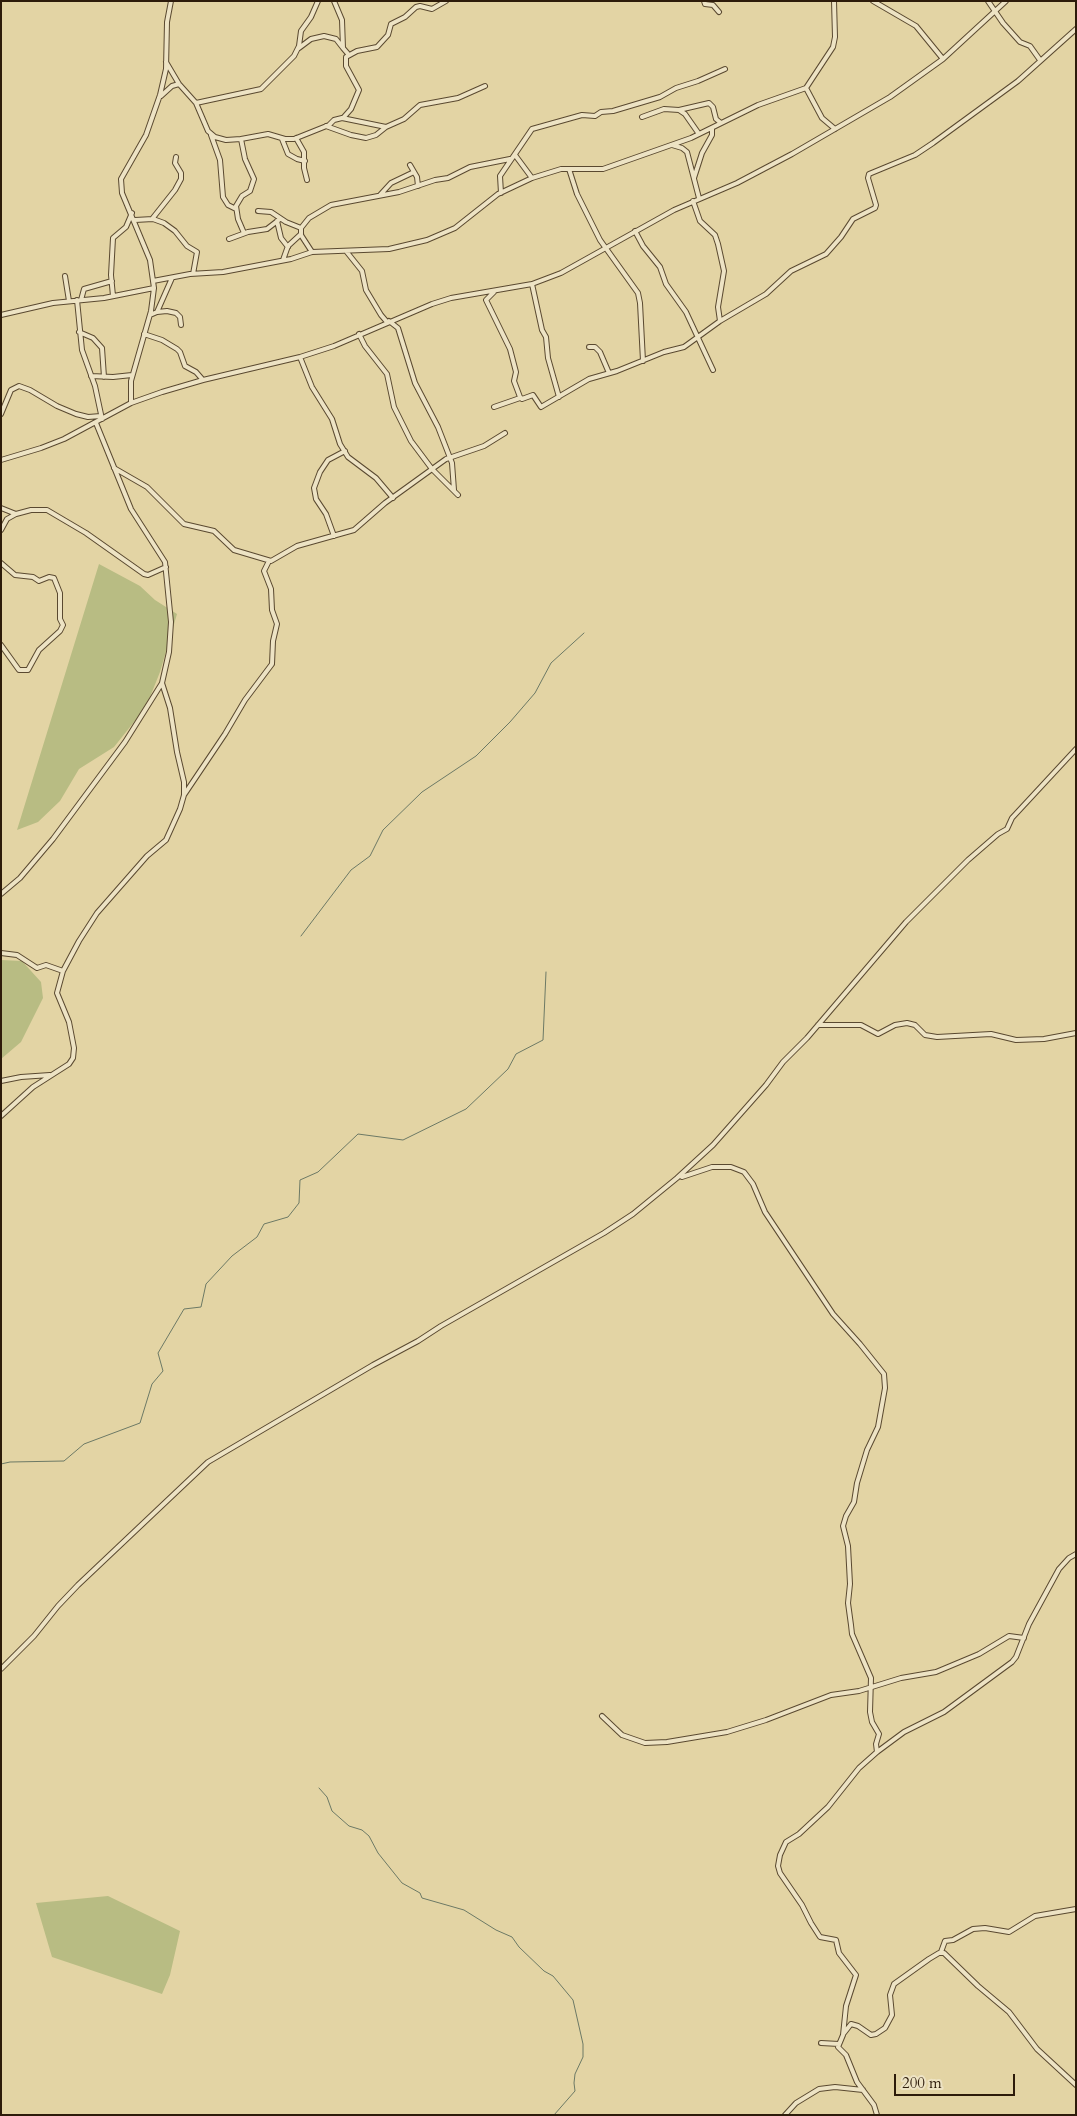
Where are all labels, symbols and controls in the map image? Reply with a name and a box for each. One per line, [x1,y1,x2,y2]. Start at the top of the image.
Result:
scale bar [897,2064,1018,2096]
text: 200 m [902,2073,942,2093]

